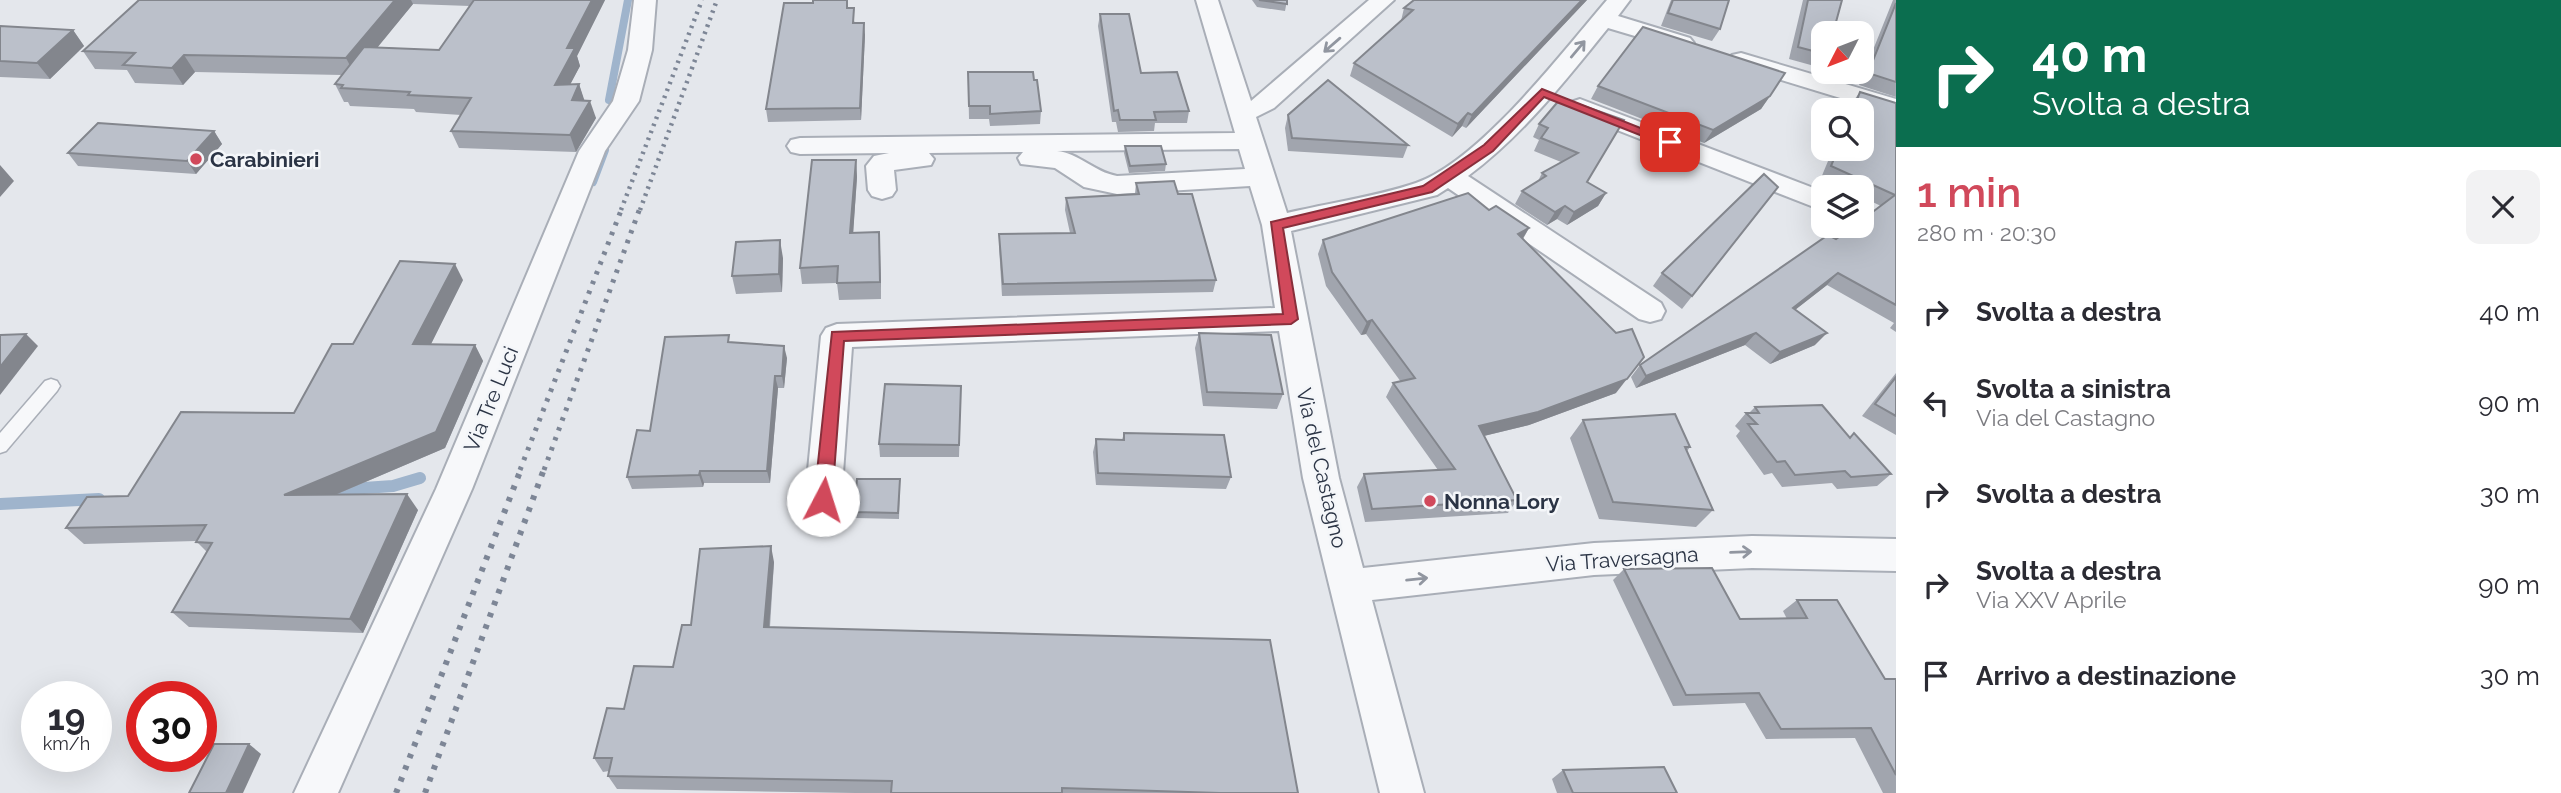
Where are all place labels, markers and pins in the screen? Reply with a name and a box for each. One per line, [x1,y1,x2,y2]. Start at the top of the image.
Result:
pin [1640,112,1700,172]
place label: Carabinieri [210,147,319,172]
marker: Carabinieri [188,151,204,167]
place label: Nonna Lory [1444,489,1560,514]
marker: Nonna Lory [1422,493,1438,509]

